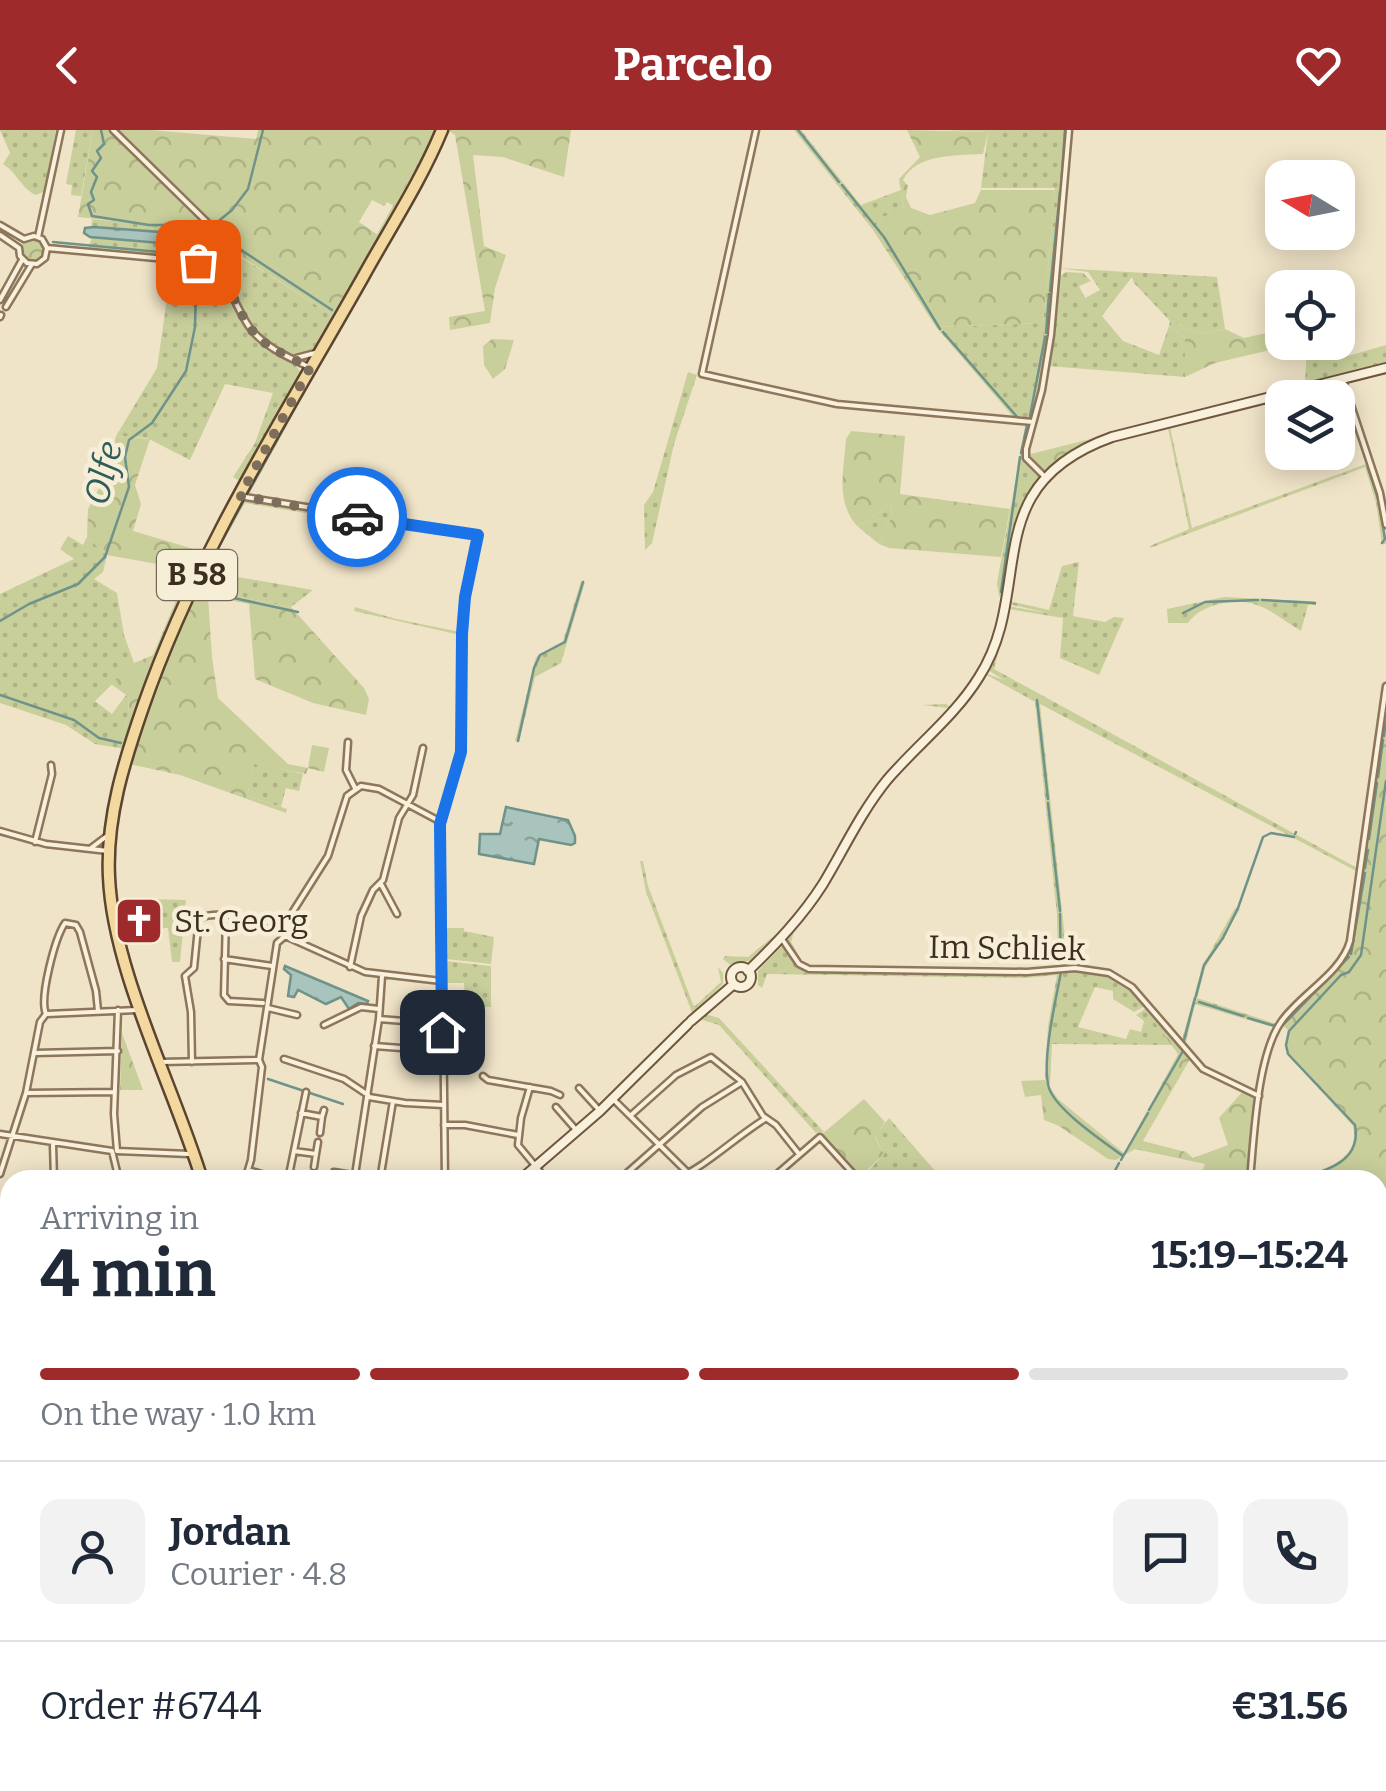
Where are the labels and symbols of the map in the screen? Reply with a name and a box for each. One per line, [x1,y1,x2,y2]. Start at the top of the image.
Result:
north arrow [1265,160,1355,250]
pin [156,220,241,305]
water label: Olfe [75,437,131,509]
courier [307,467,407,567]
road number: B 58 [157,550,237,600]
church icon: St. Georg [113,895,165,947]
place label: St. Georg [174,902,308,940]
street label: Im Schliek [928,928,1086,968]
pin [400,990,485,1075]

